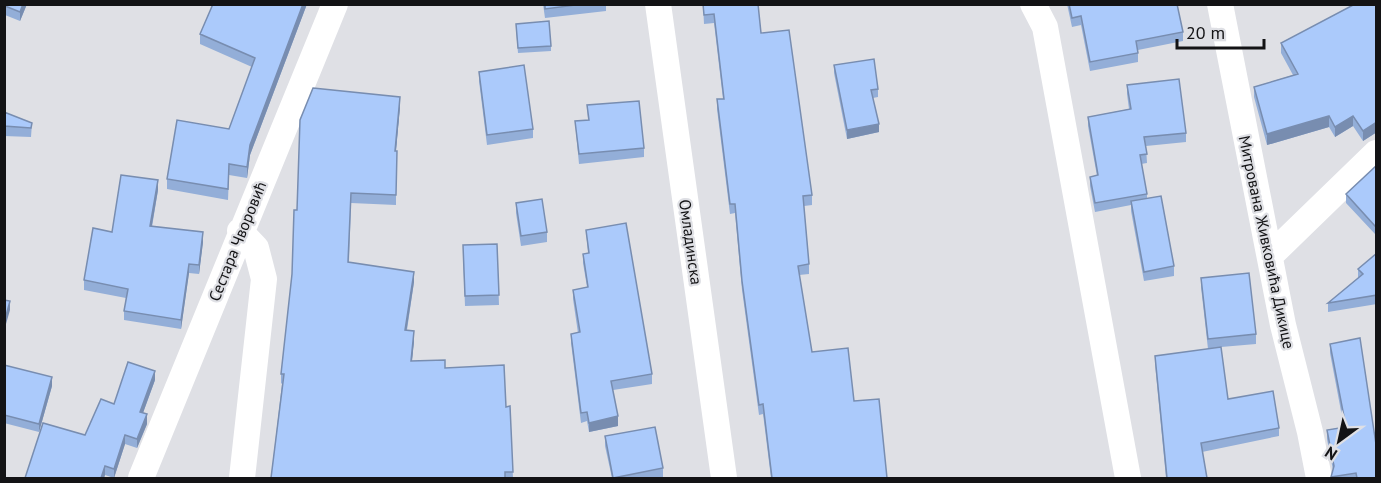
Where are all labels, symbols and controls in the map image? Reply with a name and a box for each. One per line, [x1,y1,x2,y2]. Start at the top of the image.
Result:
scale bar [1177,12,1264,50]
text: 20 m [1186,21,1225,44]
street label: Митрована Живковића Дикице [1235,134,1299,350]
street label: Сестара Чворовић [204,178,270,304]
street label: Омладинска [675,198,707,286]
north arrow [1309,411,1369,471]
text: N [1321,442,1341,465]

